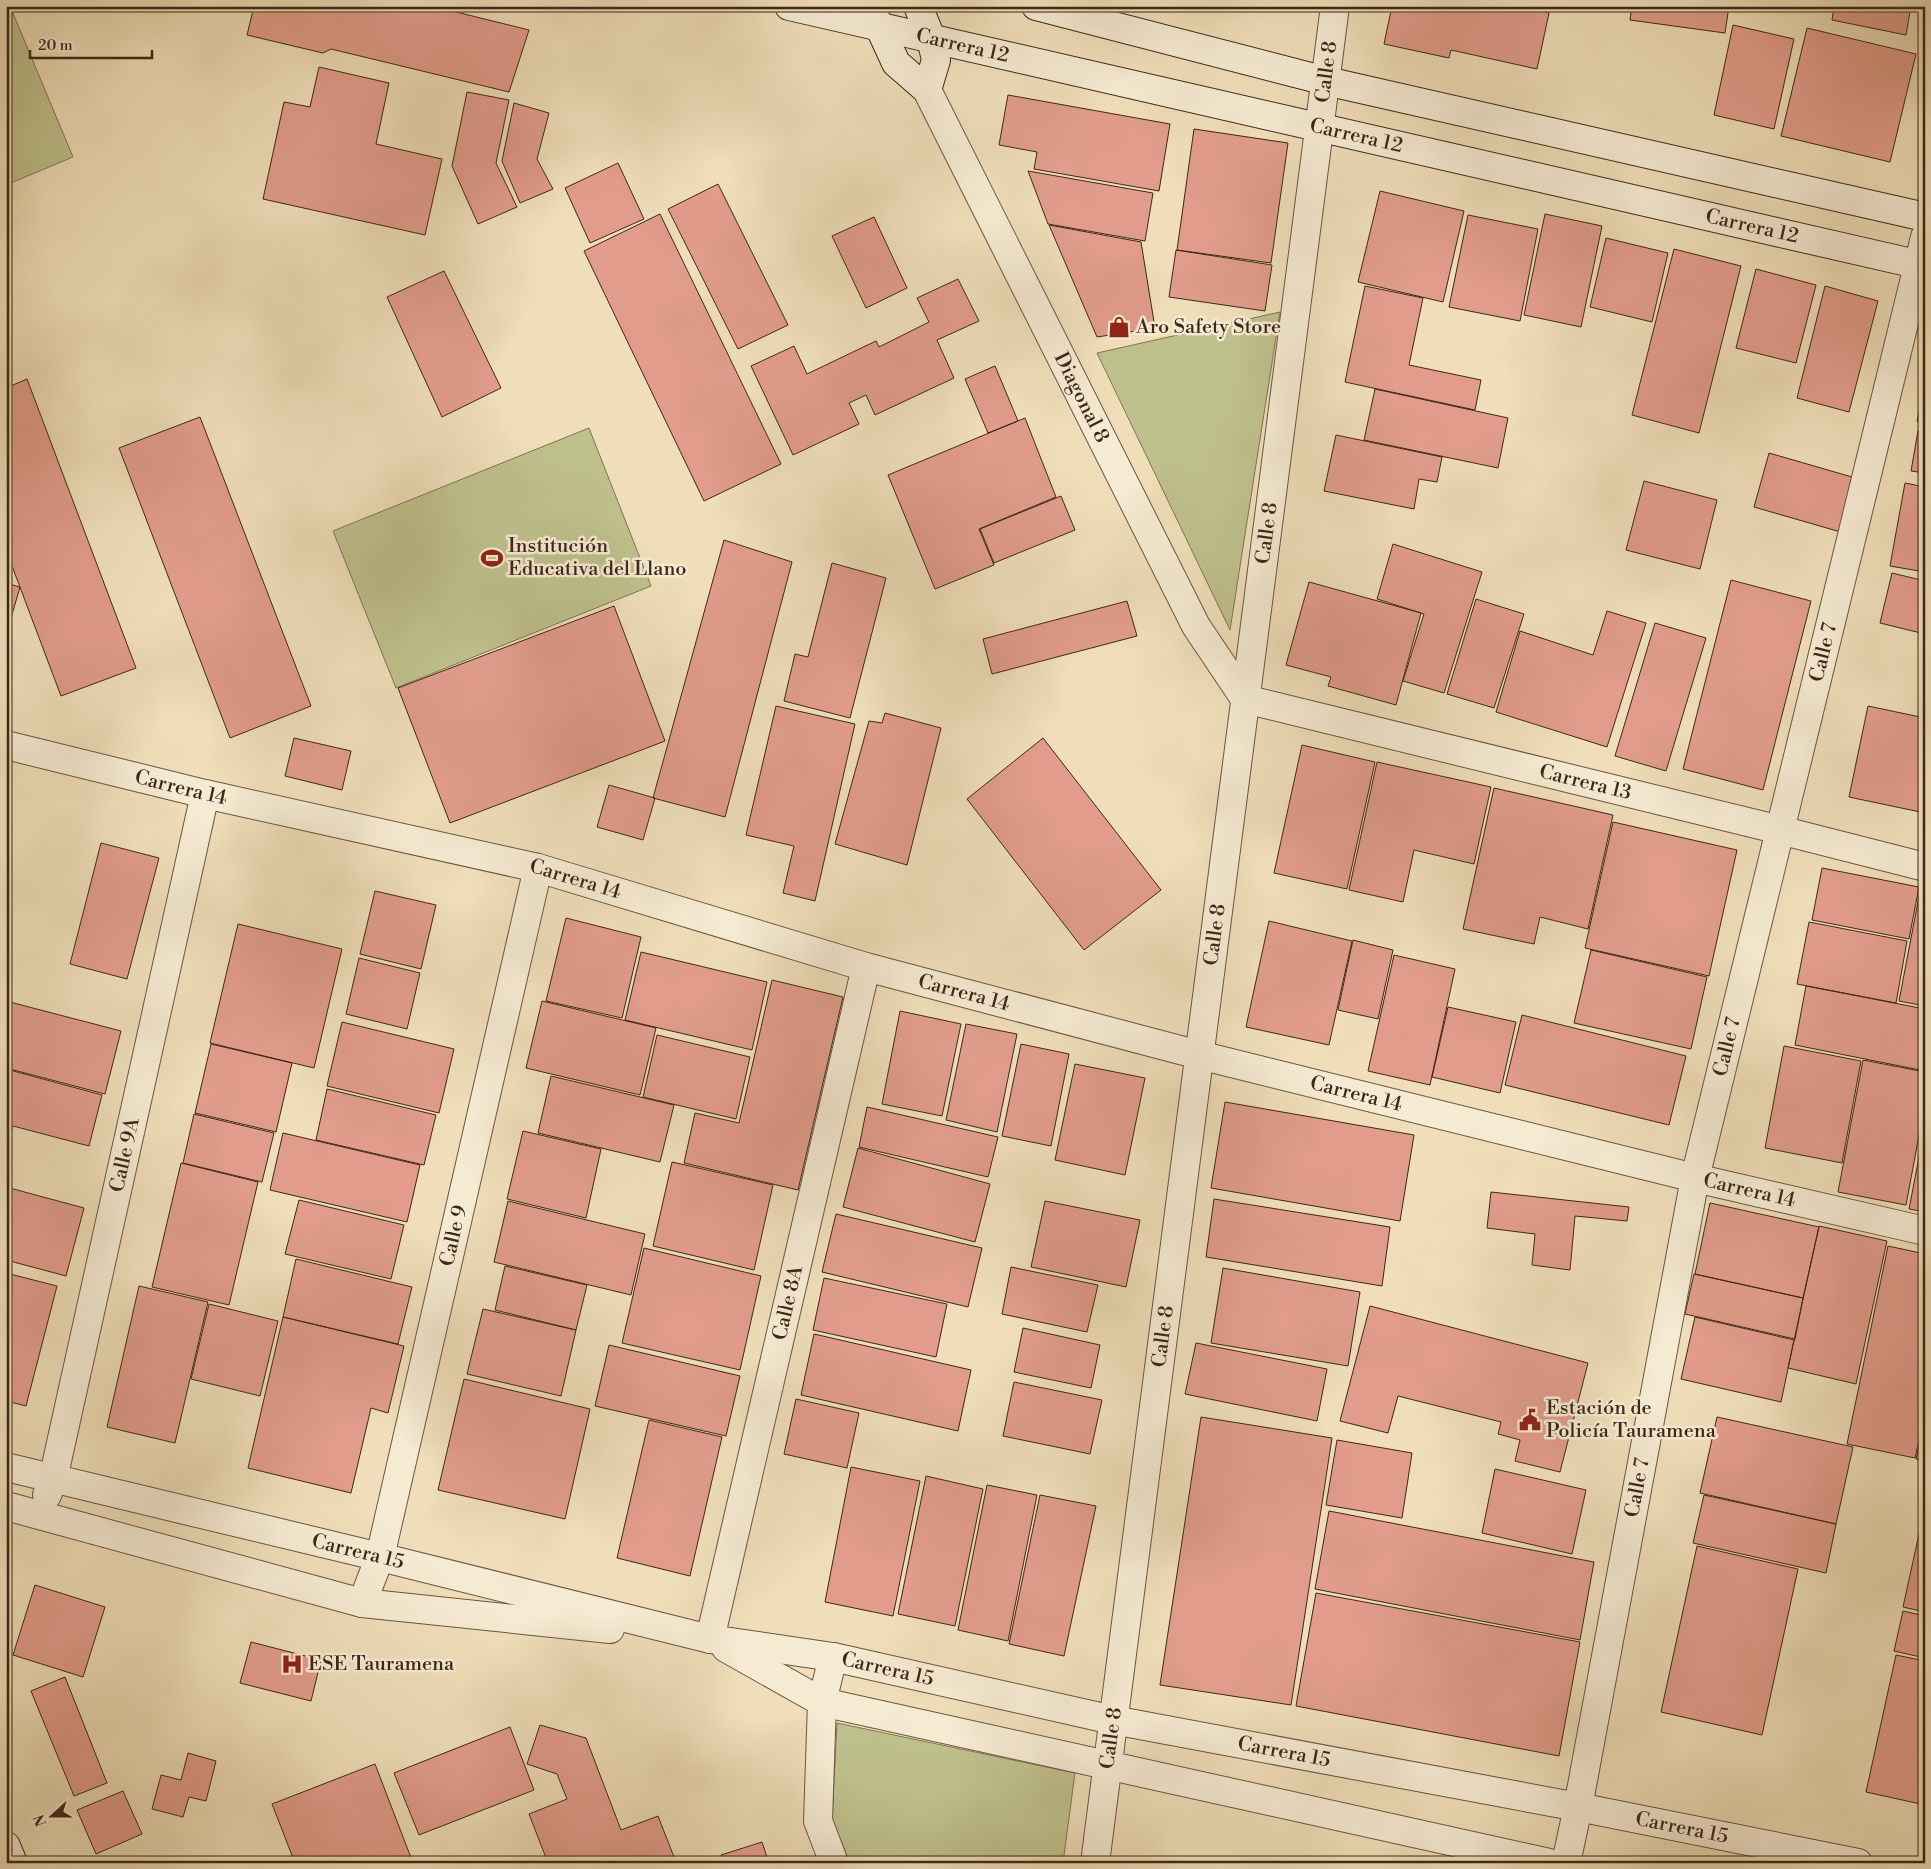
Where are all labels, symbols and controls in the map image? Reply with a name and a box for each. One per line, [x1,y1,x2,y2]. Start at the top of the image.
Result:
street label: Carrera 12 [914,23,1011,68]
scale bar [30,28,152,60]
text: 20 m [38,36,73,55]
street label: Calle 8 [1310,39,1343,104]
street label: Carrera 12 [1307,113,1405,159]
street label: Carrera 12 [1703,204,1801,249]
shop icon: Aro Safety Store [1106,314,1132,340]
place label: Aro Safety Store [1135,315,1281,340]
street label: Diagonal 8 [1048,348,1115,447]
street label: Calle 8 [1250,501,1283,566]
place label: Institución Educativa del Llano [508,534,687,582]
sports icon: Institución Educativa del Llano [479,545,505,571]
street label: Calle 7 [1804,620,1843,685]
street label: Carrera 13 [1537,759,1634,806]
street label: Carrera 14 [132,765,229,811]
street label: Carrera 14 [527,854,624,905]
street label: Calle 8 [1199,902,1231,967]
street label: Carrera 14 [915,969,1013,1017]
street label: Calle 7 [1708,1015,1746,1079]
street label: Carrera 14 [1307,1071,1405,1117]
street label: Calle 9A [104,1114,146,1195]
street label: Carrera 14 [1701,1168,1798,1213]
street label: Calle 9 [435,1203,473,1269]
street label: Calle 8A [767,1262,809,1343]
street label: Calle 8 [1147,1304,1179,1369]
place label: Estación de Policía Tauramena [1546,1396,1717,1444]
public building icon: Estación de Policía Tauramena [1517,1407,1543,1433]
street label: Calle 7 [1620,1456,1655,1520]
street label: Carrera 15 [309,1529,407,1575]
street label: Carrera 15 [839,1647,936,1692]
hospital icon: ESE Tauramena [279,1651,305,1677]
place label: ESE Tauramena [308,1652,455,1677]
street label: Calle 8 [1095,1706,1128,1770]
street label: Carrera 15 [1236,1731,1333,1773]
north arrow [28,1792,78,1842]
street label: Carrera 15 [1633,1806,1730,1849]
text: N [30,1812,51,1829]

